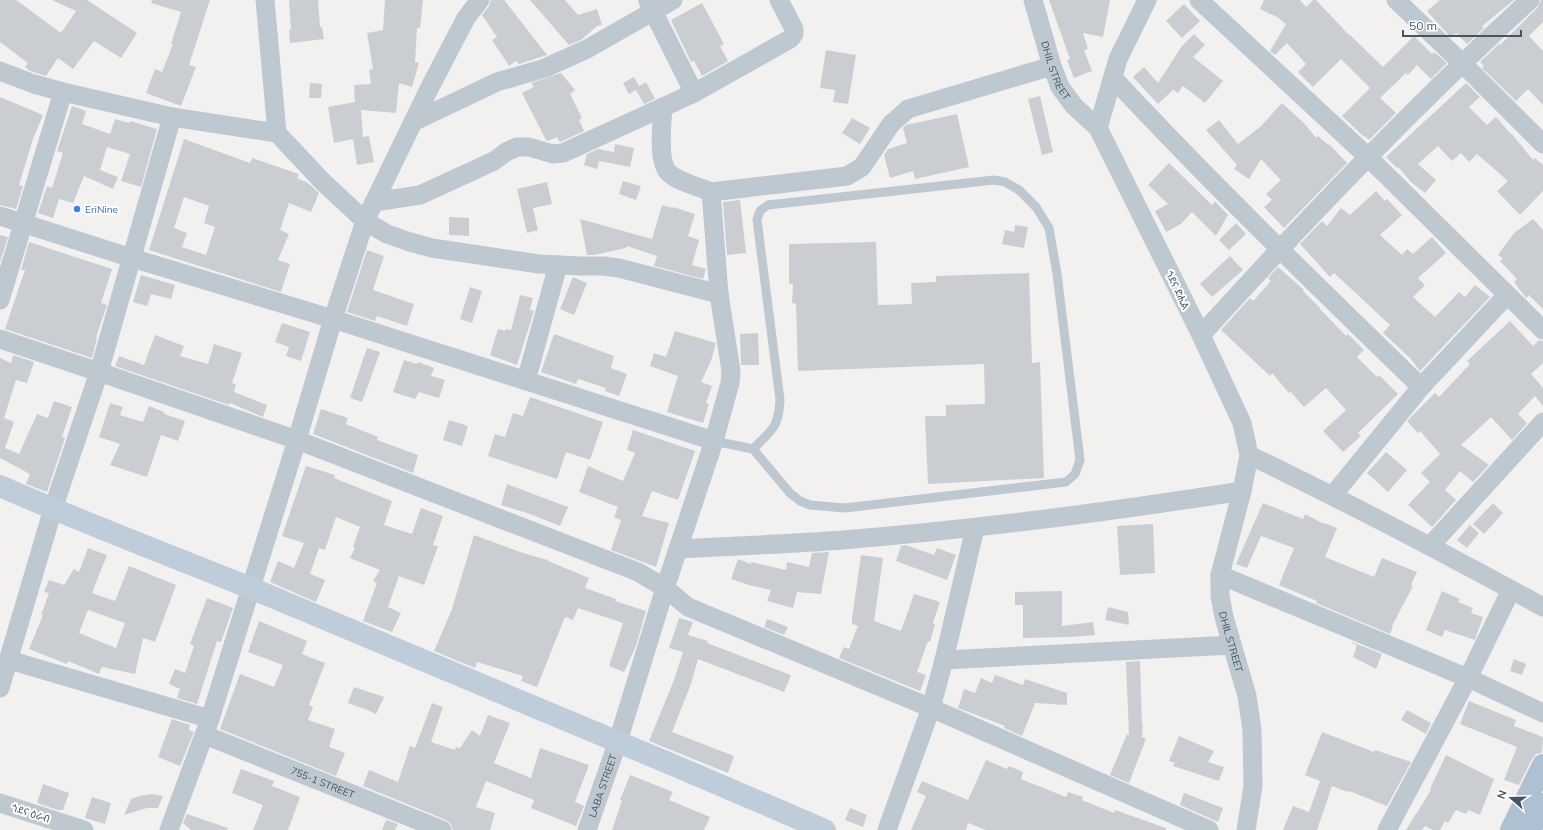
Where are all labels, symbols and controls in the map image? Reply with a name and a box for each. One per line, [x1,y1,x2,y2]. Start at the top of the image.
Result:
scale bar [1403,12,1521,38]
text: 50 m [1409,18,1437,33]
street label: DHIL STREET [1038,39,1073,103]
place label: EriNine [85,203,118,216]
marker: EriNine [72,204,82,214]
street label: ጎደና ድሒል [1163,269,1193,312]
street label: DHIL STREET [1216,610,1246,674]
street label: LABA STREET [586,752,620,819]
street label: 755-1 STREET [289,764,357,801]
north arrow [1491,778,1531,818]
text: N [1494,788,1510,801]
street label: ጎደና ዕራብ [10,801,52,826]

